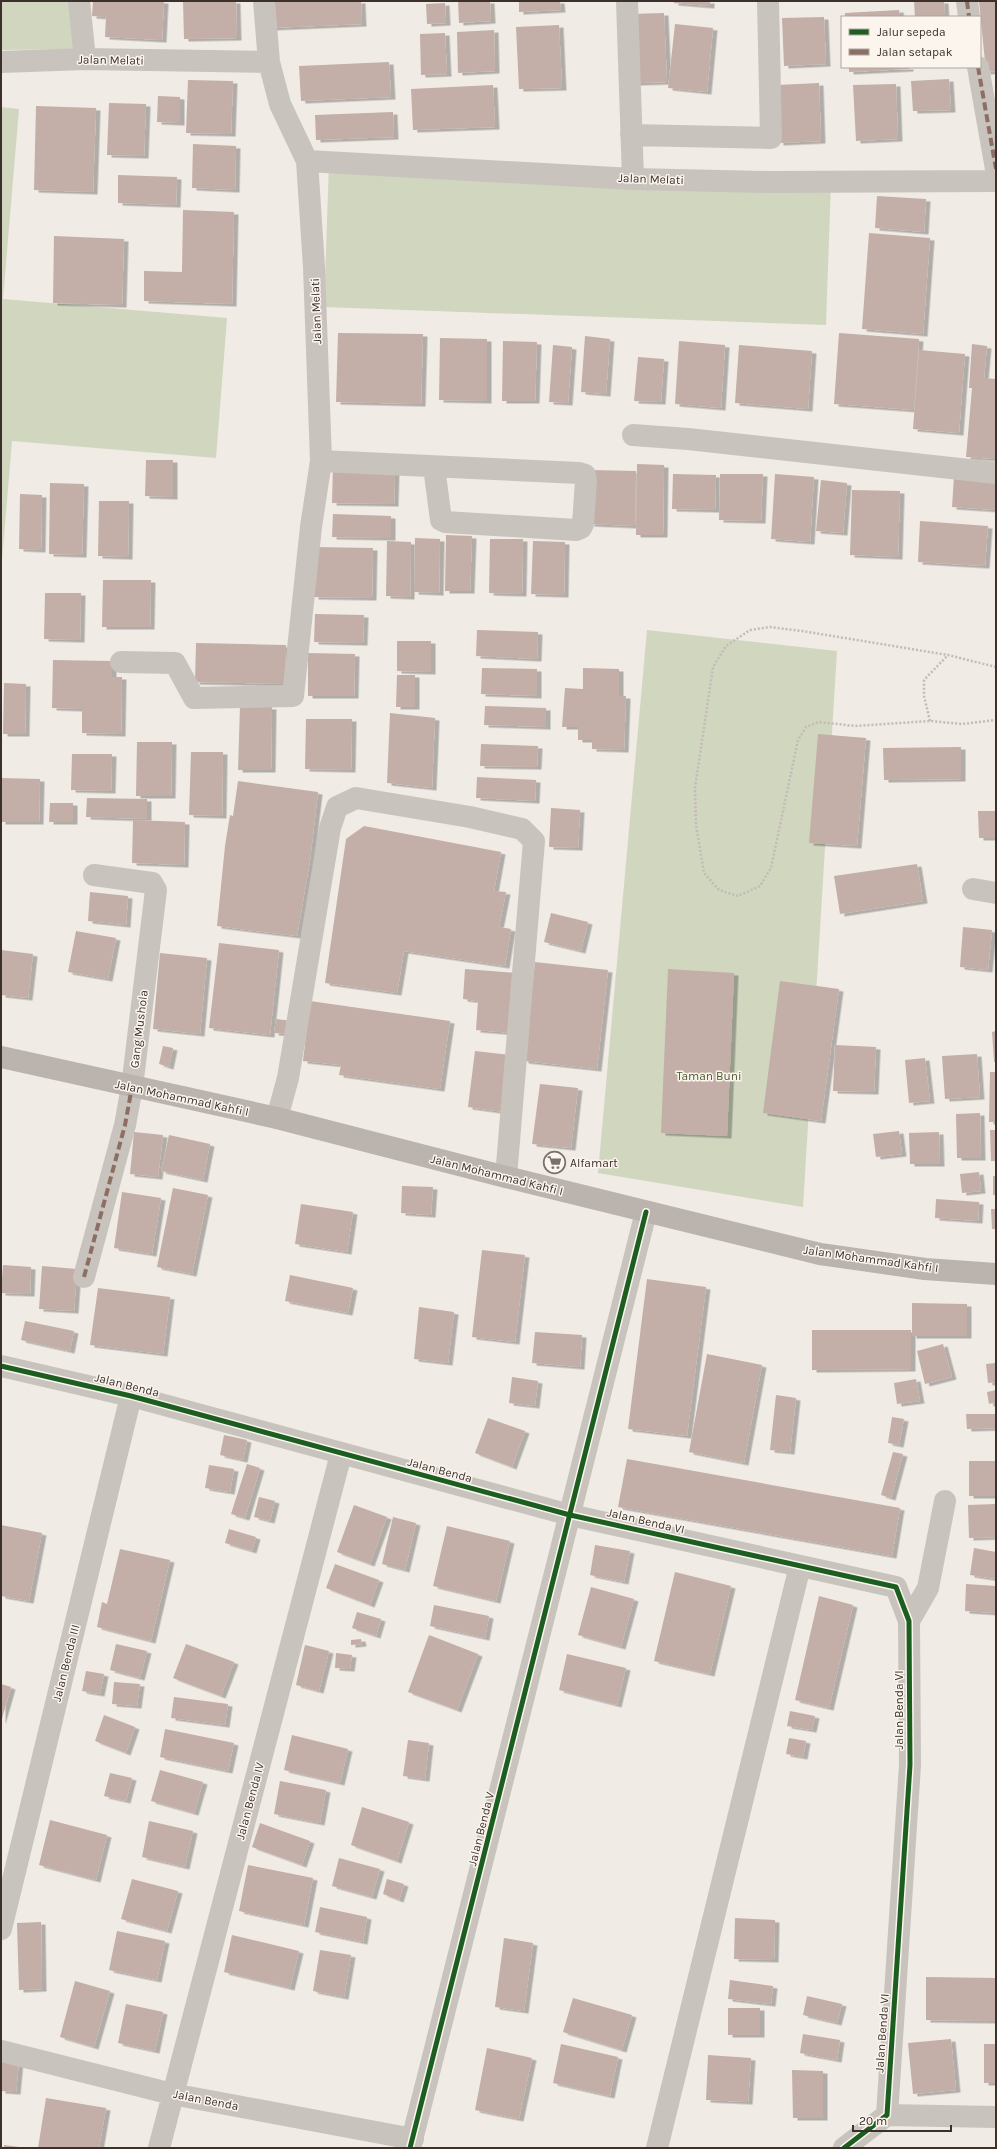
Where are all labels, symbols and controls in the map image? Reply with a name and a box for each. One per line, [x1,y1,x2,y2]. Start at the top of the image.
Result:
legend [841,16,981,68]
text: Jalur sepeda [877,25,946,39]
text: Jalan setapak [877,45,953,59]
street label: Jalan Melati [78,52,144,68]
street label: Jalan Melati [618,171,684,187]
street label: Jalan Melati [308,278,324,344]
street label: Gang Mushola [127,989,151,1069]
park label: Taman Buni [676,1069,742,1083]
street label: Jalan Mohammad Kahfi I [114,1077,250,1119]
supermarket icon: Alfamart [541,1150,567,1176]
street label: Jalan Mohammad Kahfi I [429,1152,565,1198]
place label: Alfamart [570,1156,618,1170]
street label: Jalan Mohammad Kahfi I [803,1243,939,1275]
street label: Jalan Benda [93,1370,161,1400]
street label: Jalan Benda [406,1455,474,1485]
street label: Jalan Benda VI [606,1505,686,1537]
street label: Jalan Benda III [50,1623,82,1703]
street label: Jalan Benda VI [892,1670,906,1750]
street label: Jalan Benda IV [233,1761,267,1841]
street label: Jalan Benda V [465,1790,497,1867]
street label: Jalan Benda VI [872,1993,892,2073]
street label: Jalan Benda [172,2087,240,2113]
scale bar [853,2107,951,2133]
text: 20 m [859,2114,887,2128]

